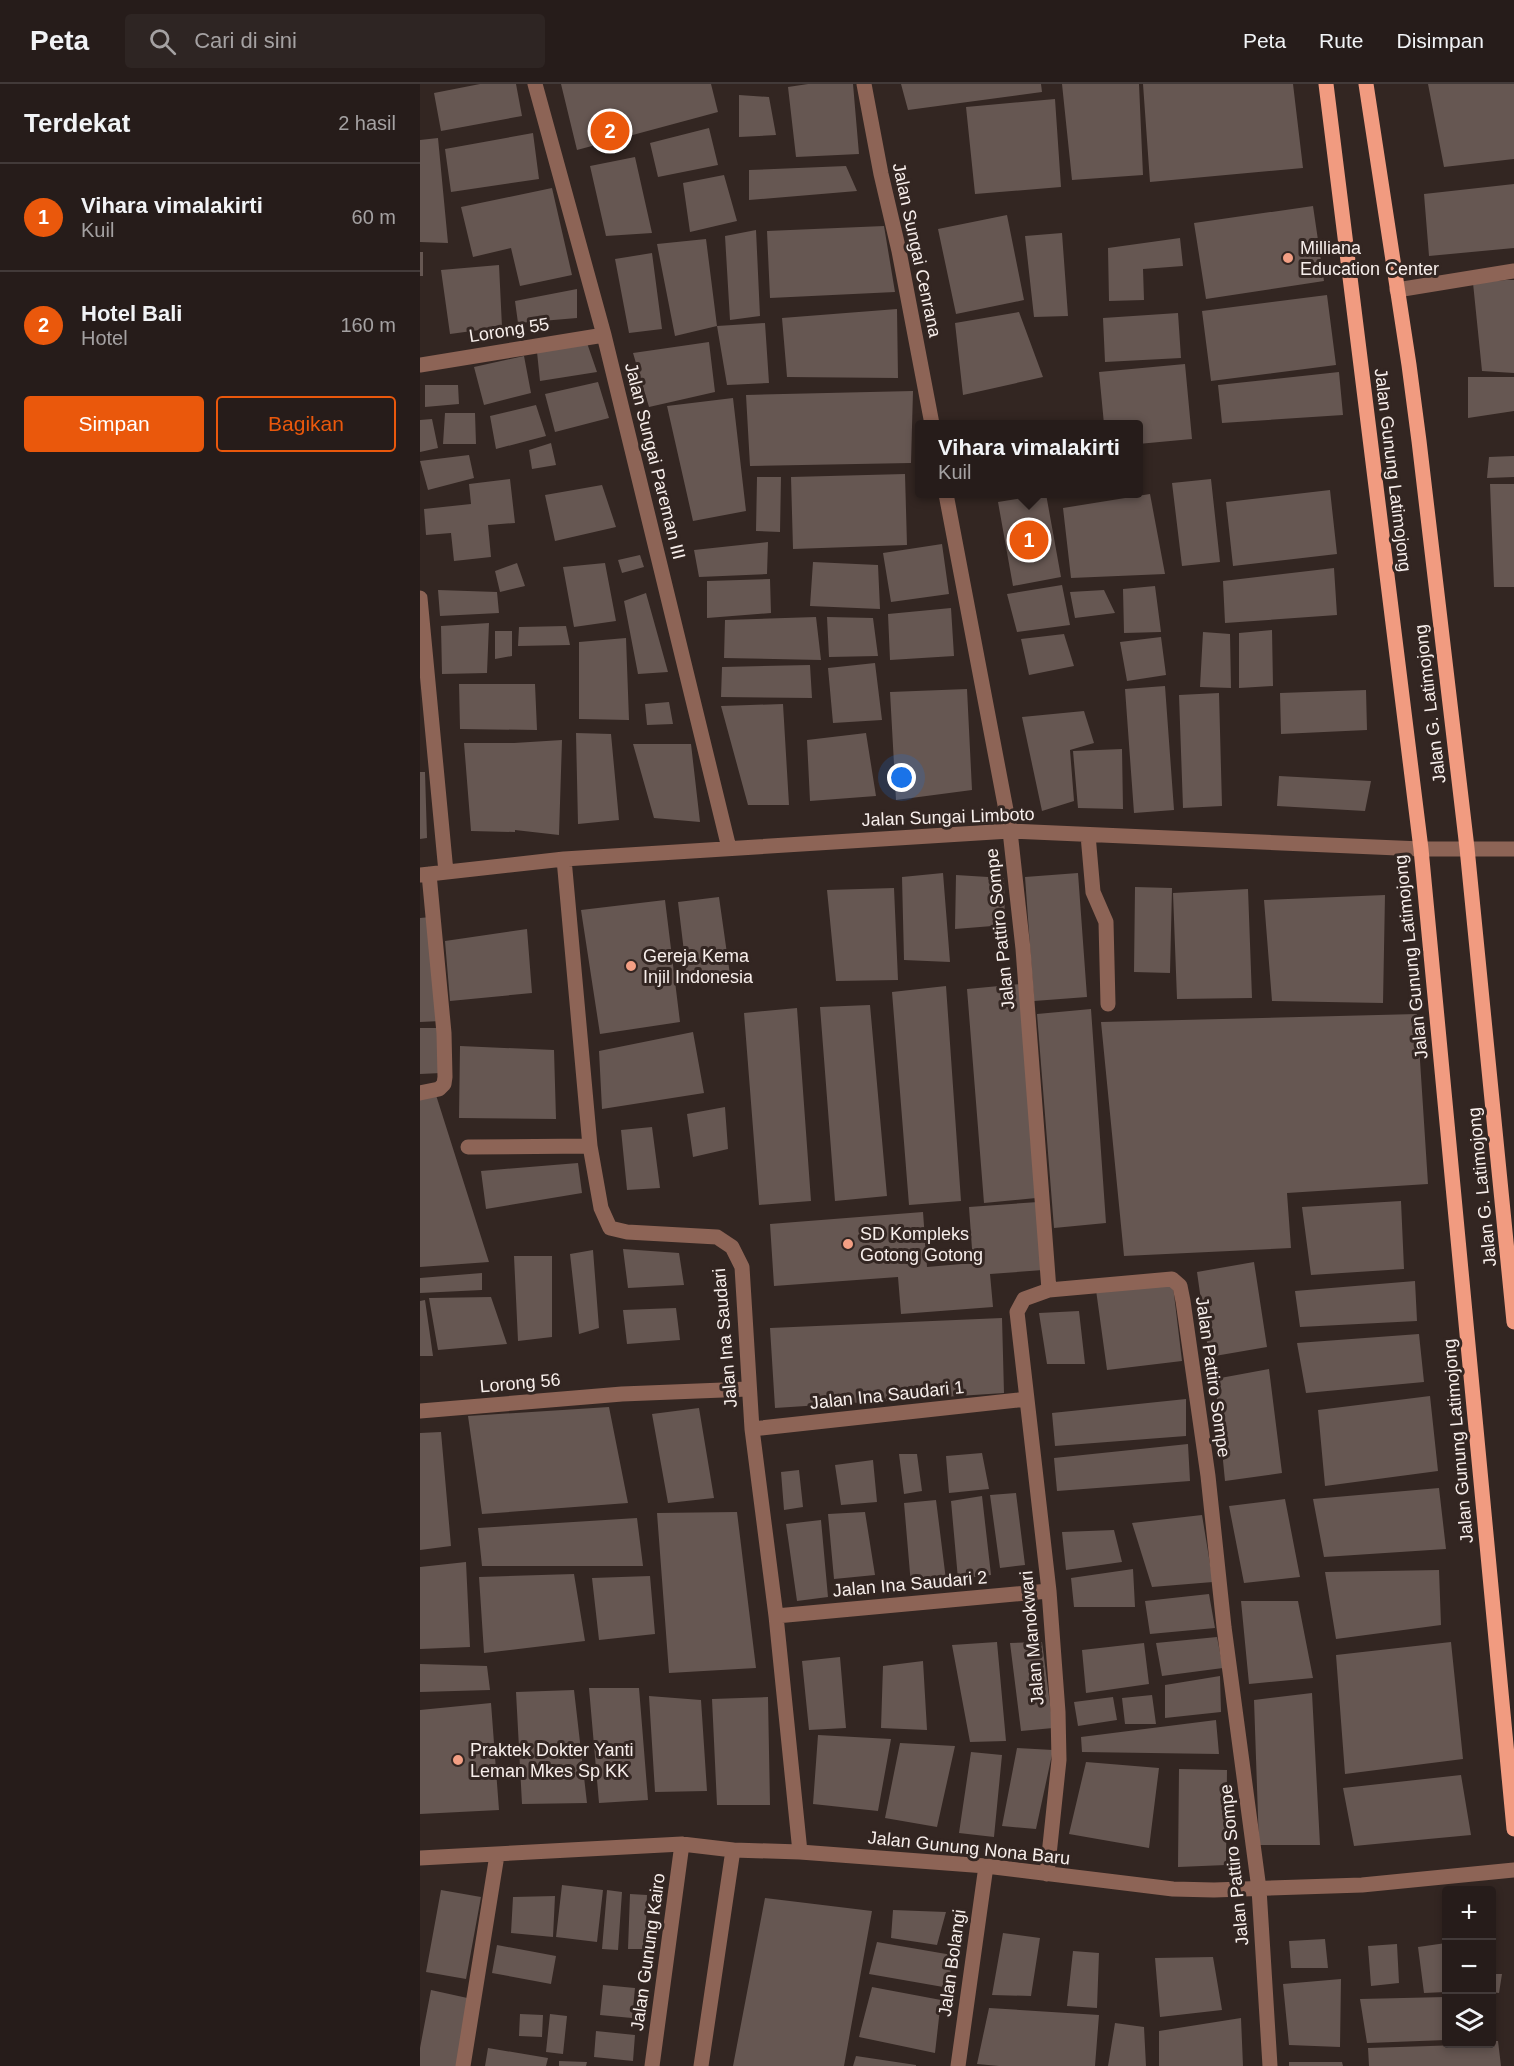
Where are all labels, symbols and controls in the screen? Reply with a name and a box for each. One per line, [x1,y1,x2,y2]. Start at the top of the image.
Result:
search box [125,14,545,68]
text: Peta [30,25,89,56]
icon: search [146,25,179,58]
text: Cari di sini [194,28,297,53]
text: Peta [1243,29,1286,52]
text: Rute [1319,29,1363,52]
text: Disimpan [1396,29,1484,52]
text: Terdekat [24,108,130,138]
pin: 2 [590,108,630,154]
text: 2 hasil [338,112,396,134]
street label: Jalan Sungai Cenrana [889,161,946,340]
text: Vihara vimalakirti [81,193,263,218]
text: 1 [38,206,49,228]
text: 60 m [352,206,396,228]
text: Kuil [81,219,114,241]
place label: Milliana Education Center [1300,238,1439,279]
marker: Milliana Education Center [1281,251,1295,265]
text: Hotel Bali [81,301,182,326]
text: 2 [38,314,49,336]
text: 160 m [340,314,396,336]
street label: Lorong 55 [467,314,551,346]
text: Hotel [81,327,128,349]
street label: Jalan Sungai Pareman III [621,361,689,561]
street label: Jalan Gunung Latimojong [1371,367,1415,573]
button: Simpan [24,396,204,452]
button: Bagikan [216,396,396,452]
popup [915,420,1143,498]
text: Vihara vimalakirti [938,435,1120,460]
text: Kuil [938,461,971,483]
pin: 1 [1010,518,1048,562]
street label: Jalan G. Latimojong [1410,623,1450,785]
your location [887,763,916,792]
street label: Jalan Sungai Limboto [861,804,1035,830]
street label: Jalan Pattiro Sompe [982,847,1018,1011]
street label: Jalan Gunung Latimojong [1390,854,1432,1060]
place label: Gereja Kema Injil Indonesia [643,946,754,987]
marker: Gereja Kema Injil Indonesia [624,959,638,973]
street label: Jalan G. Latimojong [1464,1106,1500,1268]
place label: SD Kompleks Gotong Gotong [860,1224,983,1265]
marker: SD Kompleks Gotong Gotong [841,1237,855,1251]
street label: Jalan Ina Saudari [709,1267,741,1409]
street label: Jalan Pattiro Sompe [1192,1295,1234,1459]
street label: Jalan Gunung Latimojong [1439,1338,1477,1544]
street label: Lorong 56 [479,1370,561,1396]
street label: Jalan Ina Saudari 1 [809,1377,965,1413]
street label: Jalan Ina Saudari 2 [832,1567,988,1601]
street label: Jalan Manokwari [1016,1570,1048,1706]
place label: Praktek Dokter Yanti Leman Mkes Sp KK [470,1740,633,1781]
marker: Praktek Dokter Yanti Leman Mkes Sp KK [451,1753,465,1767]
street label: Jalan Pattiro Sompe [1216,1783,1252,1947]
street label: Jalan Gunung Nona Baru [867,1827,1071,1869]
street label: Jalan Gunung Kairo [627,1872,669,2032]
map controls [1442,1886,1496,2048]
button: + [1442,1886,1496,1940]
street label: Jalan Bolangi [935,1908,969,2018]
button: − [1442,1940,1496,1994]
button: layers [1442,1994,1496,2048]

